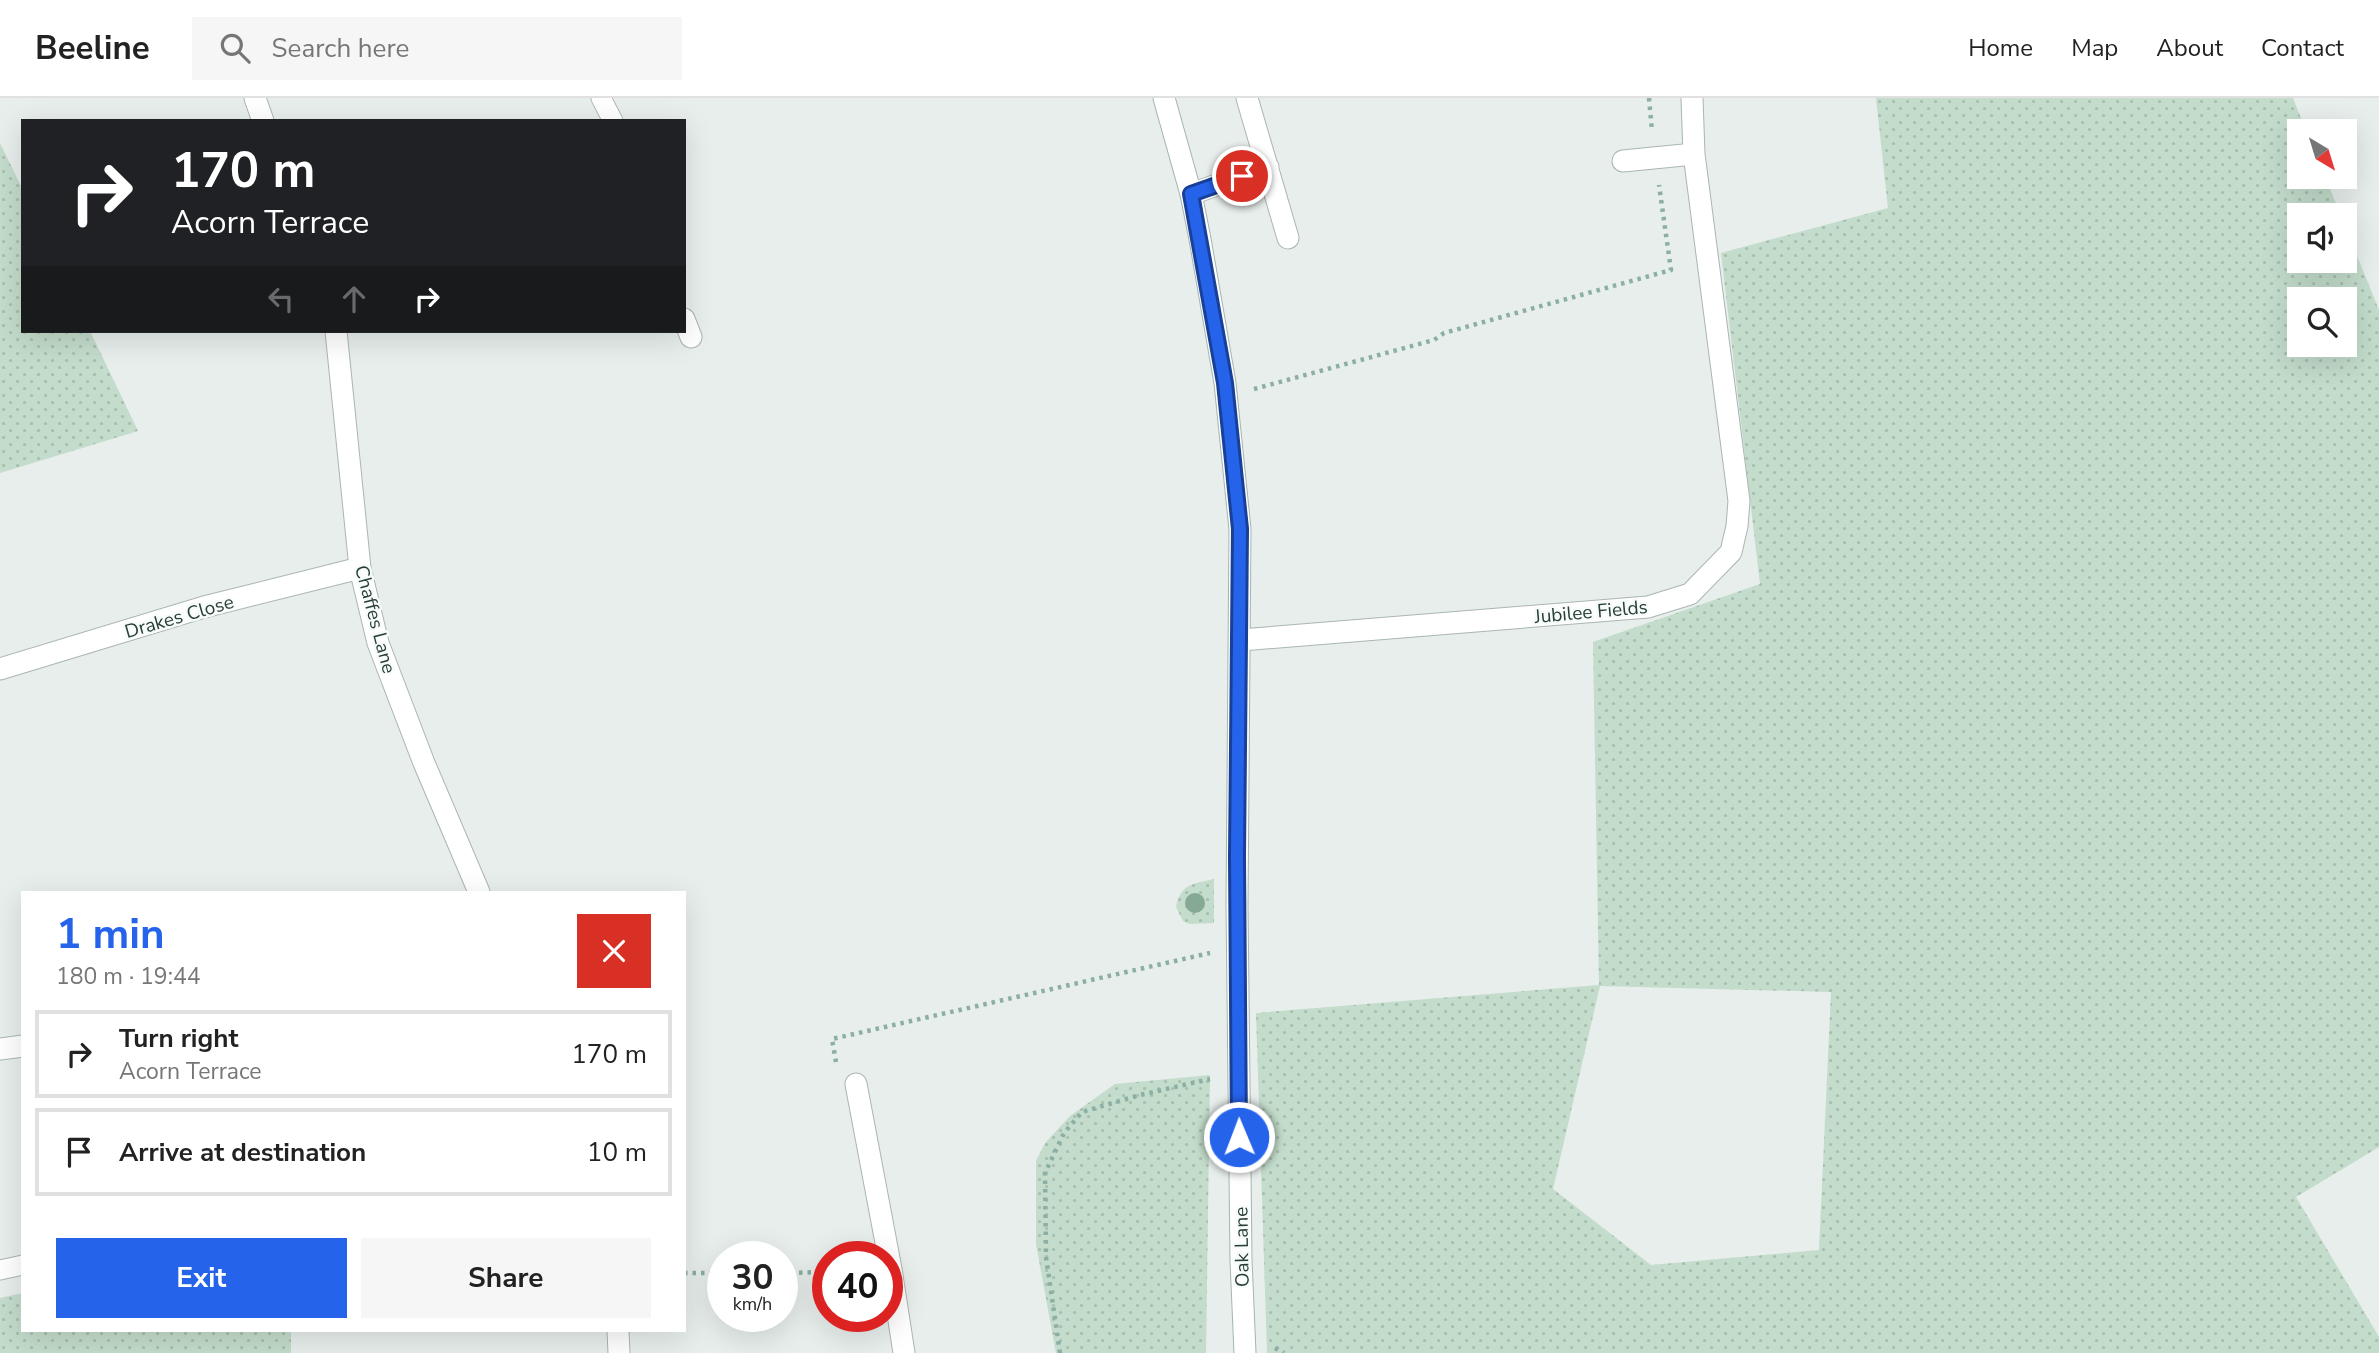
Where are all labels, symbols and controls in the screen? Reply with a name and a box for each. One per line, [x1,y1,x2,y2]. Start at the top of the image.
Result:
search box [192,17,682,80]
text: Beeline [35,26,150,71]
icon: search [216,29,254,67]
text: Search here [272,31,409,66]
text: Home [1968,32,2033,64]
text: Map [2071,32,2118,64]
text: About [2156,32,2223,64]
text: Contact [2261,32,2344,64]
north arrow [2287,119,2357,189]
map controls [2287,119,2357,357]
text: 170 m [171,137,315,204]
pin [1212,146,1272,206]
icon: right [56,147,147,238]
icon: arrive [1223,157,1261,195]
text: Acorn Terrace [171,201,369,244]
button: sound [2287,203,2357,273]
icon: left [262,280,300,318]
icon: ahead [335,280,373,318]
icon: right [408,280,446,318]
button: search [2287,287,2357,357]
street label: Chaffes Lane [348,562,402,676]
street label: Drakes Close [122,589,237,645]
street label: Jubilee Fields [1532,594,1649,630]
text: 1 min [56,906,165,963]
button: close [577,914,651,988]
text: 180 m · 19:44 [56,961,201,992]
text: Turn right [119,1021,238,1056]
icon: right [60,1035,98,1073]
text: 170 m [571,1037,647,1072]
text: Acorn Terrace [119,1056,262,1087]
position arrow [1202,1100,1276,1174]
icon: arrive [60,1133,98,1171]
text: Arrive at destination [119,1135,366,1170]
text: 10 m [587,1135,647,1170]
street label: Oak Lane [1228,1207,1256,1287]
button: Exit [56,1238,347,1318]
button: Share [361,1238,651,1318]
speed limit sign: 40 [812,1241,903,1332]
text: 30 [731,1254,774,1301]
text: km/h [733,1292,772,1316]

